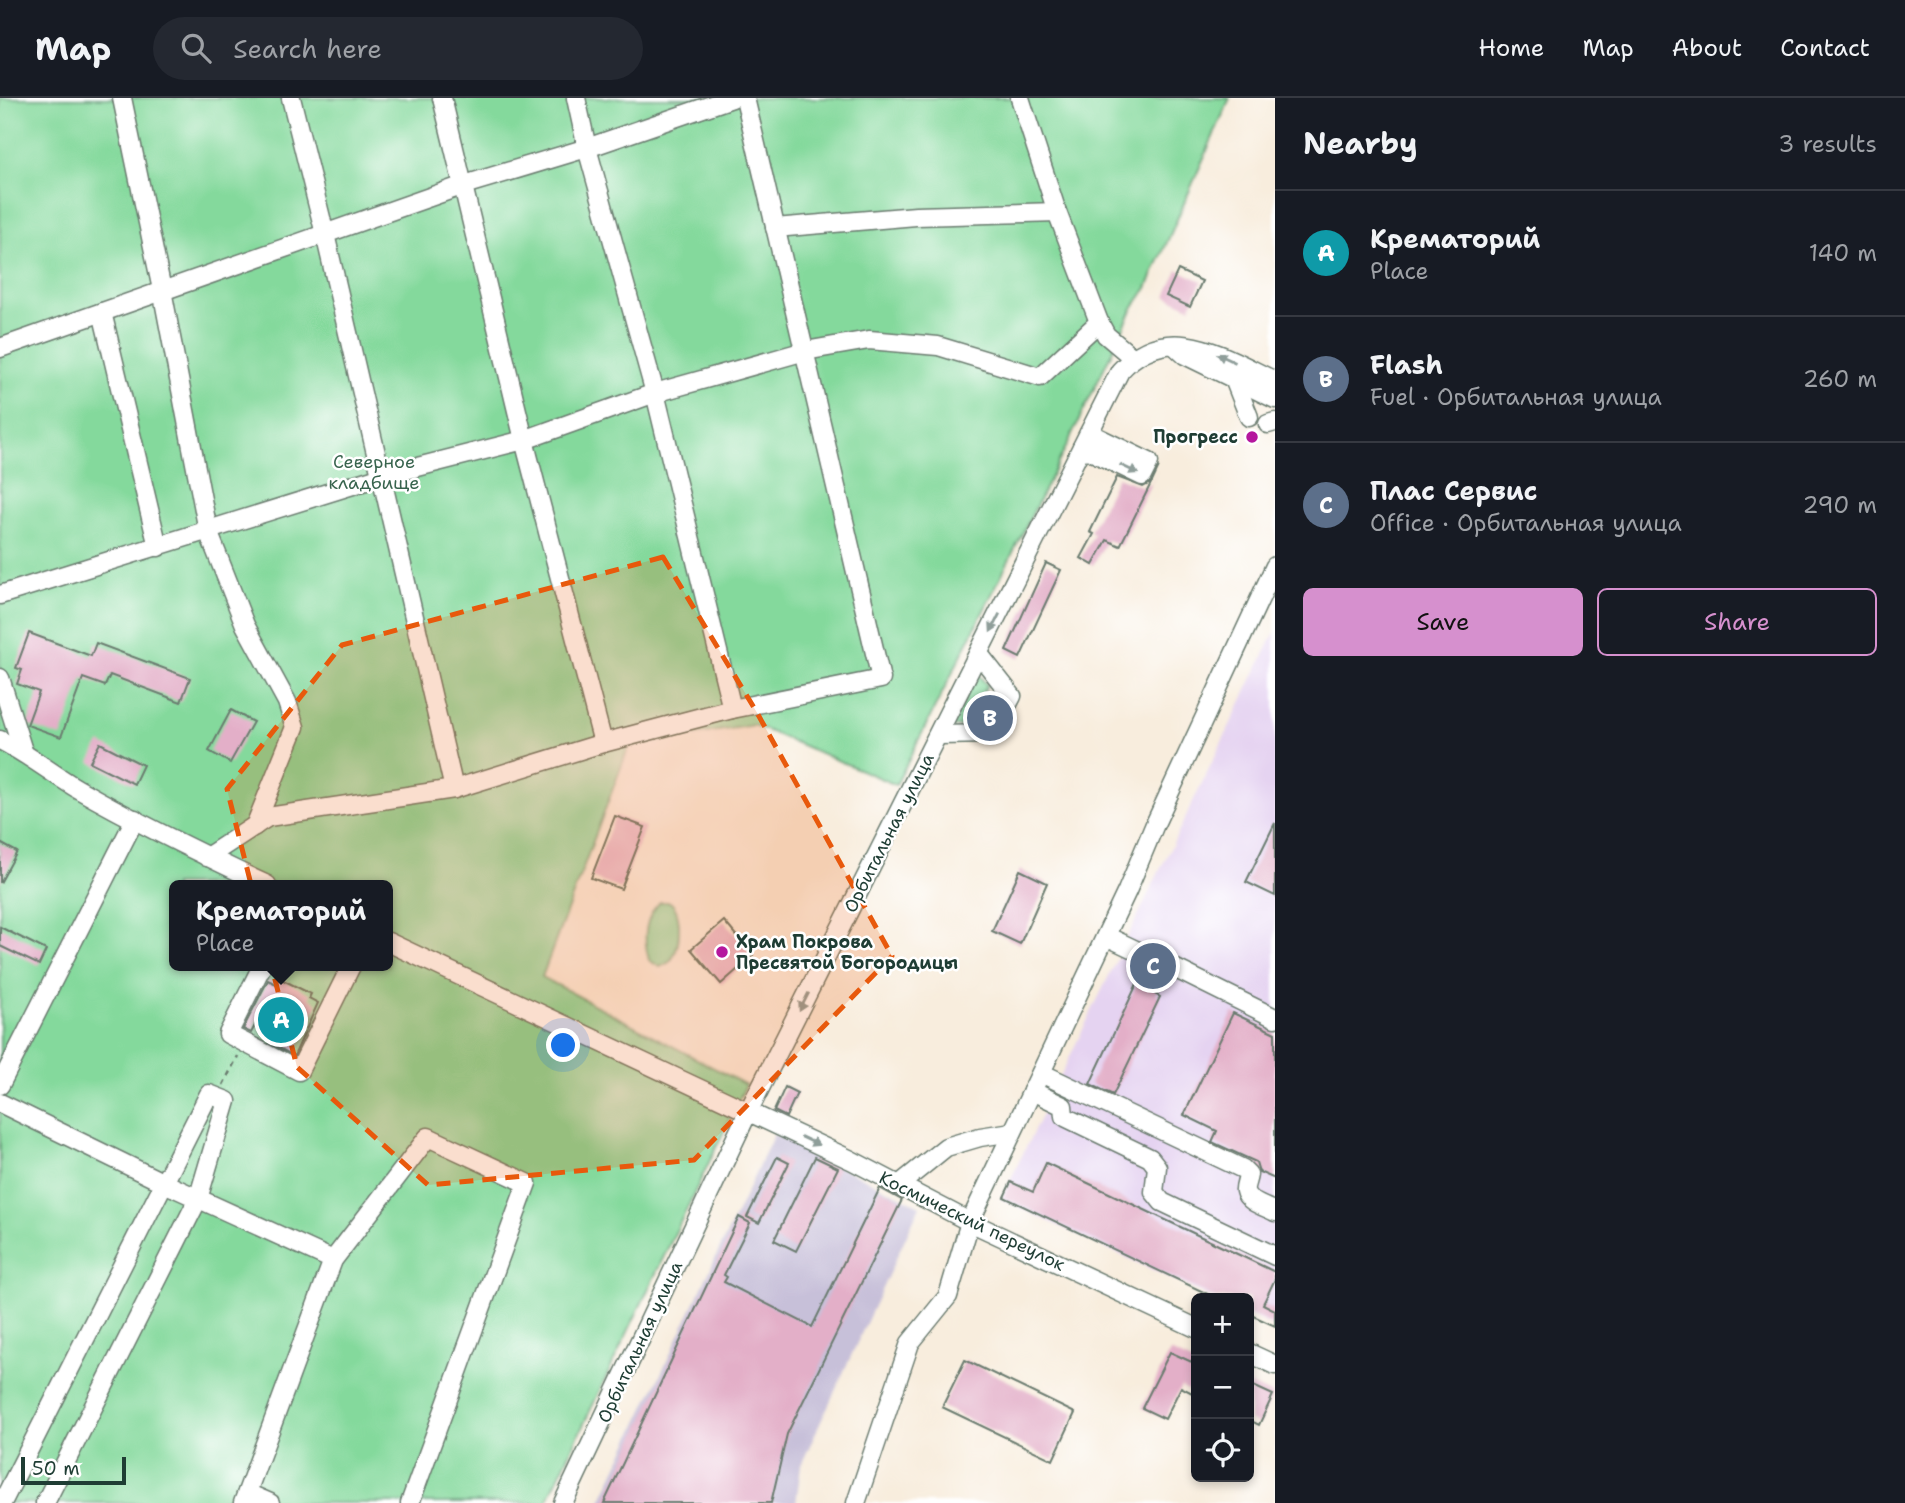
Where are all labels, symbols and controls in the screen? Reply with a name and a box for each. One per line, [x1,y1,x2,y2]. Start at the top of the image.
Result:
search box [153,17,643,80]
text: Map [35,26,111,71]
icon: search [177,29,215,67]
text: Search here [233,31,382,66]
text: Home [1478,32,1544,64]
text: Map [1582,32,1634,64]
text: About [1672,32,1742,64]
text: Contact [1780,32,1870,64]
text: Nearby [1303,123,1418,164]
text: 3 results [1778,129,1877,159]
text: Крематорий [1370,221,1540,256]
text: A [1317,238,1335,268]
text: 140 m [1809,238,1877,268]
text: Place [1370,256,1429,286]
text: Flash [1370,347,1443,382]
one-way arrow [1216,352,1236,364]
text: B [1319,364,1333,394]
text: 260 m [1803,364,1877,394]
text: Fuel · Орбитальная улица [1370,382,1662,412]
place label: Прогресс [1153,425,1238,449]
marker: Прогресс [1244,429,1260,445]
park label: Северное кладбище [328,450,420,495]
one-way arrow [1119,463,1139,475]
text: Плас Сервис [1370,473,1537,508]
text: C [1319,490,1333,520]
text: 290 m [1803,490,1877,520]
text: Office · Орбитальная улица [1370,508,1682,538]
button: Save [1303,588,1583,656]
button: Share [1597,588,1877,656]
one-way arrow [989,613,1000,633]
pin: B [967,692,1013,744]
street label: Орбитальная улица [838,749,940,917]
popup [169,880,393,971]
text: Крематорий [196,893,366,928]
text: Place [196,928,254,958]
place label: Храм Покрова Пресвятой Богородицы [736,930,958,975]
pin: C [1130,940,1176,992]
marker: Храм Покрова Пресвятой Богородицы [714,944,730,960]
one-way arrow [799,992,810,1012]
pin: A [258,994,304,1046]
your location [546,1028,580,1062]
one-way arrow [800,1135,820,1147]
street label: Космический переулок [875,1165,1069,1277]
street label: Орбитальная улица [592,1257,688,1427]
map controls [1191,1293,1254,1482]
button: + [1191,1293,1254,1356]
button: − [1191,1356,1254,1419]
button: locate [1191,1419,1254,1482]
scale bar [21,1454,126,1486]
text: 50 m [32,1456,80,1481]

